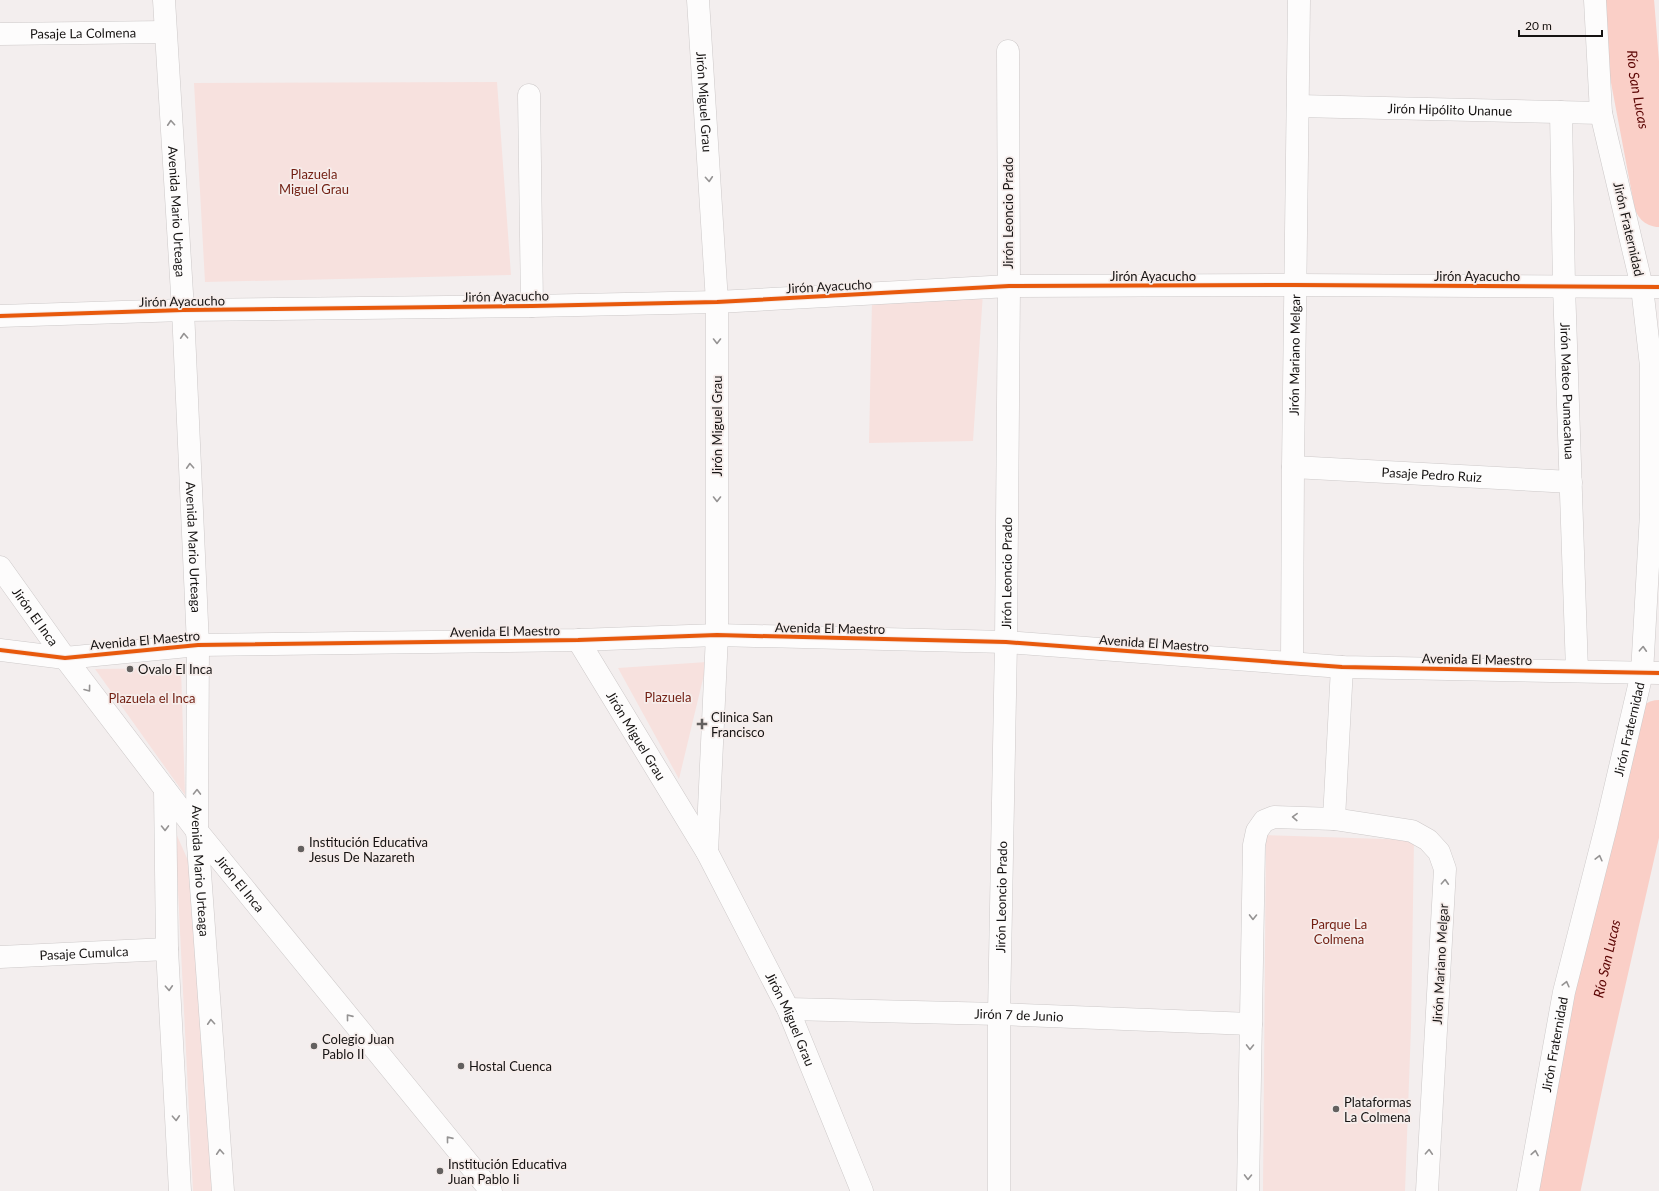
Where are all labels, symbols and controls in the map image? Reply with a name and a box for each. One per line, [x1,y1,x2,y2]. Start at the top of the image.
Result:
scale bar [1519,12,1602,38]
text: 20 m [1525,18,1552,33]
street label: Pasaje La Colmena [30,24,136,42]
water label: Río San Lucas [1625,49,1654,131]
street label: Jirón Miguel Grau [693,51,716,153]
street label: Jirón Hipólito Unanue [1387,100,1513,119]
one-way arrow [167,120,175,126]
street label: Avenida Mario Urteaga [165,146,189,278]
street label: Jirón Leoncio Prado [1000,157,1016,269]
park label: Plazuela Miguel Grau [279,166,349,197]
one-way arrow [705,176,714,182]
street label: Jirón Fraternidad [1610,180,1648,278]
street label: Jirón Ayacucho [1110,268,1196,284]
street label: Jirón Ayacucho [1434,268,1520,284]
street label: Jirón Ayacucho [786,276,872,296]
street label: Jirón Ayacucho [463,287,549,305]
street label: Jirón Ayacucho [139,292,225,310]
street label: Jirón Mariano Melgar [1286,294,1303,416]
street label: Jirón Mateo Pumacahua [1557,322,1578,460]
one-way arrow [179,333,188,339]
one-way arrow [713,338,721,344]
street label: Jirón Miguel Grau [709,375,725,477]
one-way arrow [186,463,194,469]
street label: Pasaje Pedro Ruiz [1381,464,1482,485]
street label: Avenida Mario Urteaga [183,481,205,613]
one-way arrow [713,496,721,502]
street label: Jirón Leoncio Prado [998,517,1015,629]
street label: Jirón El Inca [9,584,62,649]
street label: Avenida El Maestro [775,619,885,637]
street label: Avenida El Maestro [450,622,560,640]
street label: Avenida El Maestro [89,627,201,653]
street label: Avenida El Maestro [1098,631,1210,655]
one-way arrow [1639,646,1647,652]
street label: Avenida El Maestro [1422,650,1532,668]
place label: Ovalo El Inca [138,661,212,677]
marker: Ovalo El Inca [125,664,135,674]
street label: Jirón Fraternidad [1610,680,1648,778]
one-way arrow [83,684,90,691]
street label: Jirón Miguel Grau [603,688,669,783]
park label: Plazuela [645,689,691,705]
park label: Plazuela el Inca [109,690,195,706]
place label: Clinica San Francisco [711,709,773,740]
marker: Clinica San Francisco [696,718,708,730]
one-way arrow [193,789,202,795]
street label: Avenida Mario Urteaga [189,805,213,937]
one-way arrow [1292,813,1298,822]
one-way arrow [161,825,169,831]
place label: Institución Educativa Jesus De Nazareth [309,834,428,865]
street label: Jirón Leoncio Prado [992,841,1010,953]
marker: Institución Educativa Jesus De Nazareth [296,844,306,854]
street label: Jirón El Inca [212,852,268,915]
one-way arrow [1594,854,1602,861]
one-way arrow [1440,879,1449,885]
street label: Jirón Mariano Melgar [1429,903,1451,1025]
one-way arrow [1249,914,1257,920]
park label: Parque La Colmena [1311,916,1367,947]
water label: Río San Lucas [1589,917,1623,999]
street label: Pasaje Cumulca [39,943,129,963]
street label: Jirón Miguel Grau [762,969,818,1068]
one-way arrow [1561,980,1570,987]
one-way arrow [165,985,174,991]
street label: Jirón Fraternidad [1538,995,1571,1093]
street label: Jirón 7 de Junio [974,1005,1064,1025]
one-way arrow [346,1014,353,1021]
one-way arrow [206,1019,215,1025]
place label: Colegio Juan Pablo II [322,1031,394,1062]
marker: Colegio Juan Pablo II [309,1041,319,1051]
one-way arrow [1246,1044,1254,1050]
place label: Hostal Cuenca [469,1058,552,1074]
marker: Hostal Cuenca [456,1061,466,1071]
place label: Plataformas La Colmena [1344,1094,1412,1125]
marker: Plataformas La Colmena [1331,1104,1341,1114]
one-way arrow [172,1115,181,1121]
one-way arrow [446,1137,453,1144]
one-way arrow [216,1149,225,1155]
one-way arrow [1425,1149,1434,1155]
one-way arrow [1530,1150,1538,1156]
place label: Institución Educativa Juan Pablo Ii [448,1156,567,1187]
marker: Institución Educativa Juan Pablo Ii [435,1166,445,1176]
one-way arrow [1244,1174,1252,1180]

